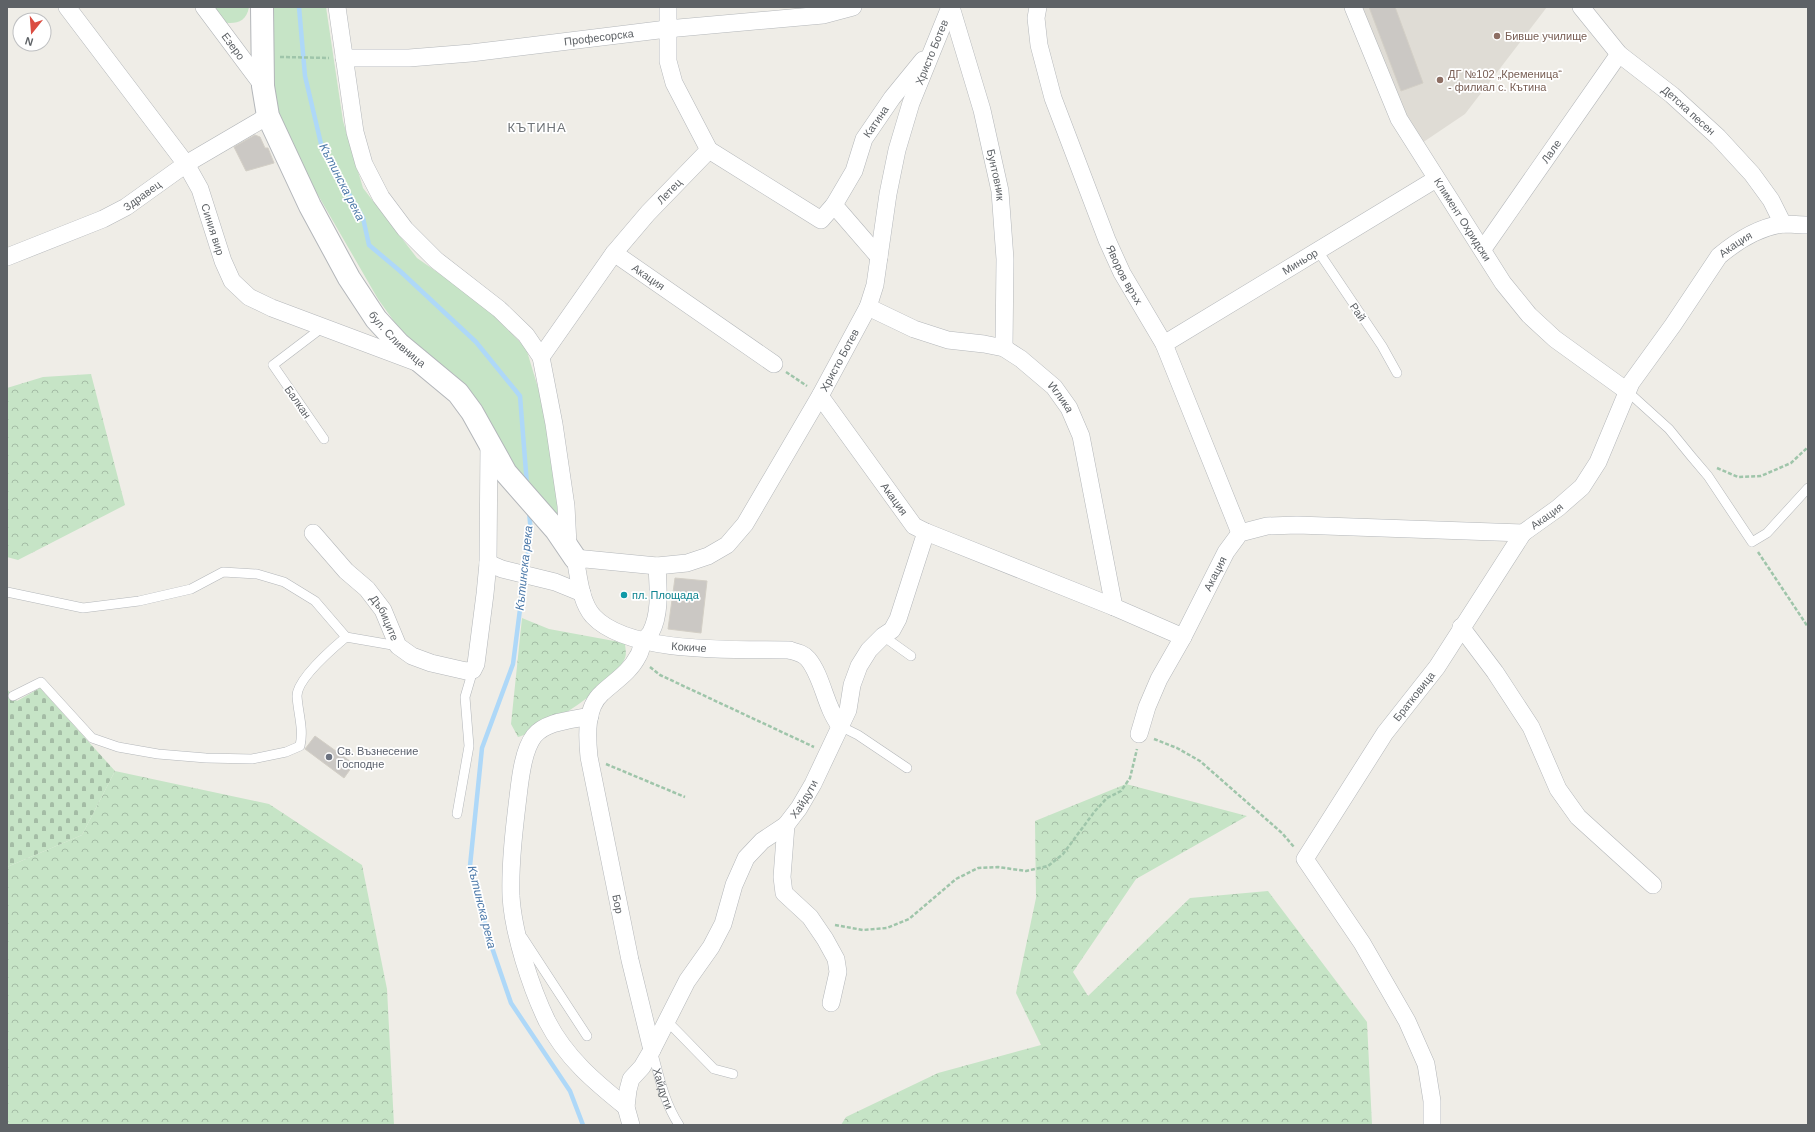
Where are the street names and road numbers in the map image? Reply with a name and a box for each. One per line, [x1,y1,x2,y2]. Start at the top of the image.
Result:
street label: Христо Ботев [913,18,950,87]
street label: Професорска [563,27,635,48]
street label: Езеро [219,30,247,62]
street label: Детска песен [1659,83,1718,137]
street label: Катина [861,103,891,140]
street label: Лале [1539,137,1563,165]
street label: Бунтовник [985,148,1007,201]
street label: Летец [654,176,685,206]
street label: Климент Охридски [1432,176,1493,263]
street label: Здравец [121,178,164,213]
street label: Синия вир [199,202,227,257]
street label: Акация [1717,229,1754,260]
street label: Яворов връх [1104,243,1145,307]
street label: Миньор [1280,246,1320,277]
street label: Акация [630,261,667,292]
street label: Рай [1348,301,1368,323]
street label: бул. Сливница [366,309,429,370]
street label: Христо Ботев [818,327,861,393]
street label: Иглика [1046,379,1076,415]
street label: Балкан [282,383,314,421]
street label: Акация [879,480,910,517]
street label: Акация [1528,500,1565,532]
street label: Акация [1201,554,1229,593]
street label: Дъбиците [368,592,401,643]
street label: Кокиче [671,640,707,654]
street label: Братковица [1391,668,1438,724]
street label: Хайдути [787,778,820,821]
street label: Бор [610,893,626,915]
street label: Хайдути [651,1067,676,1111]

